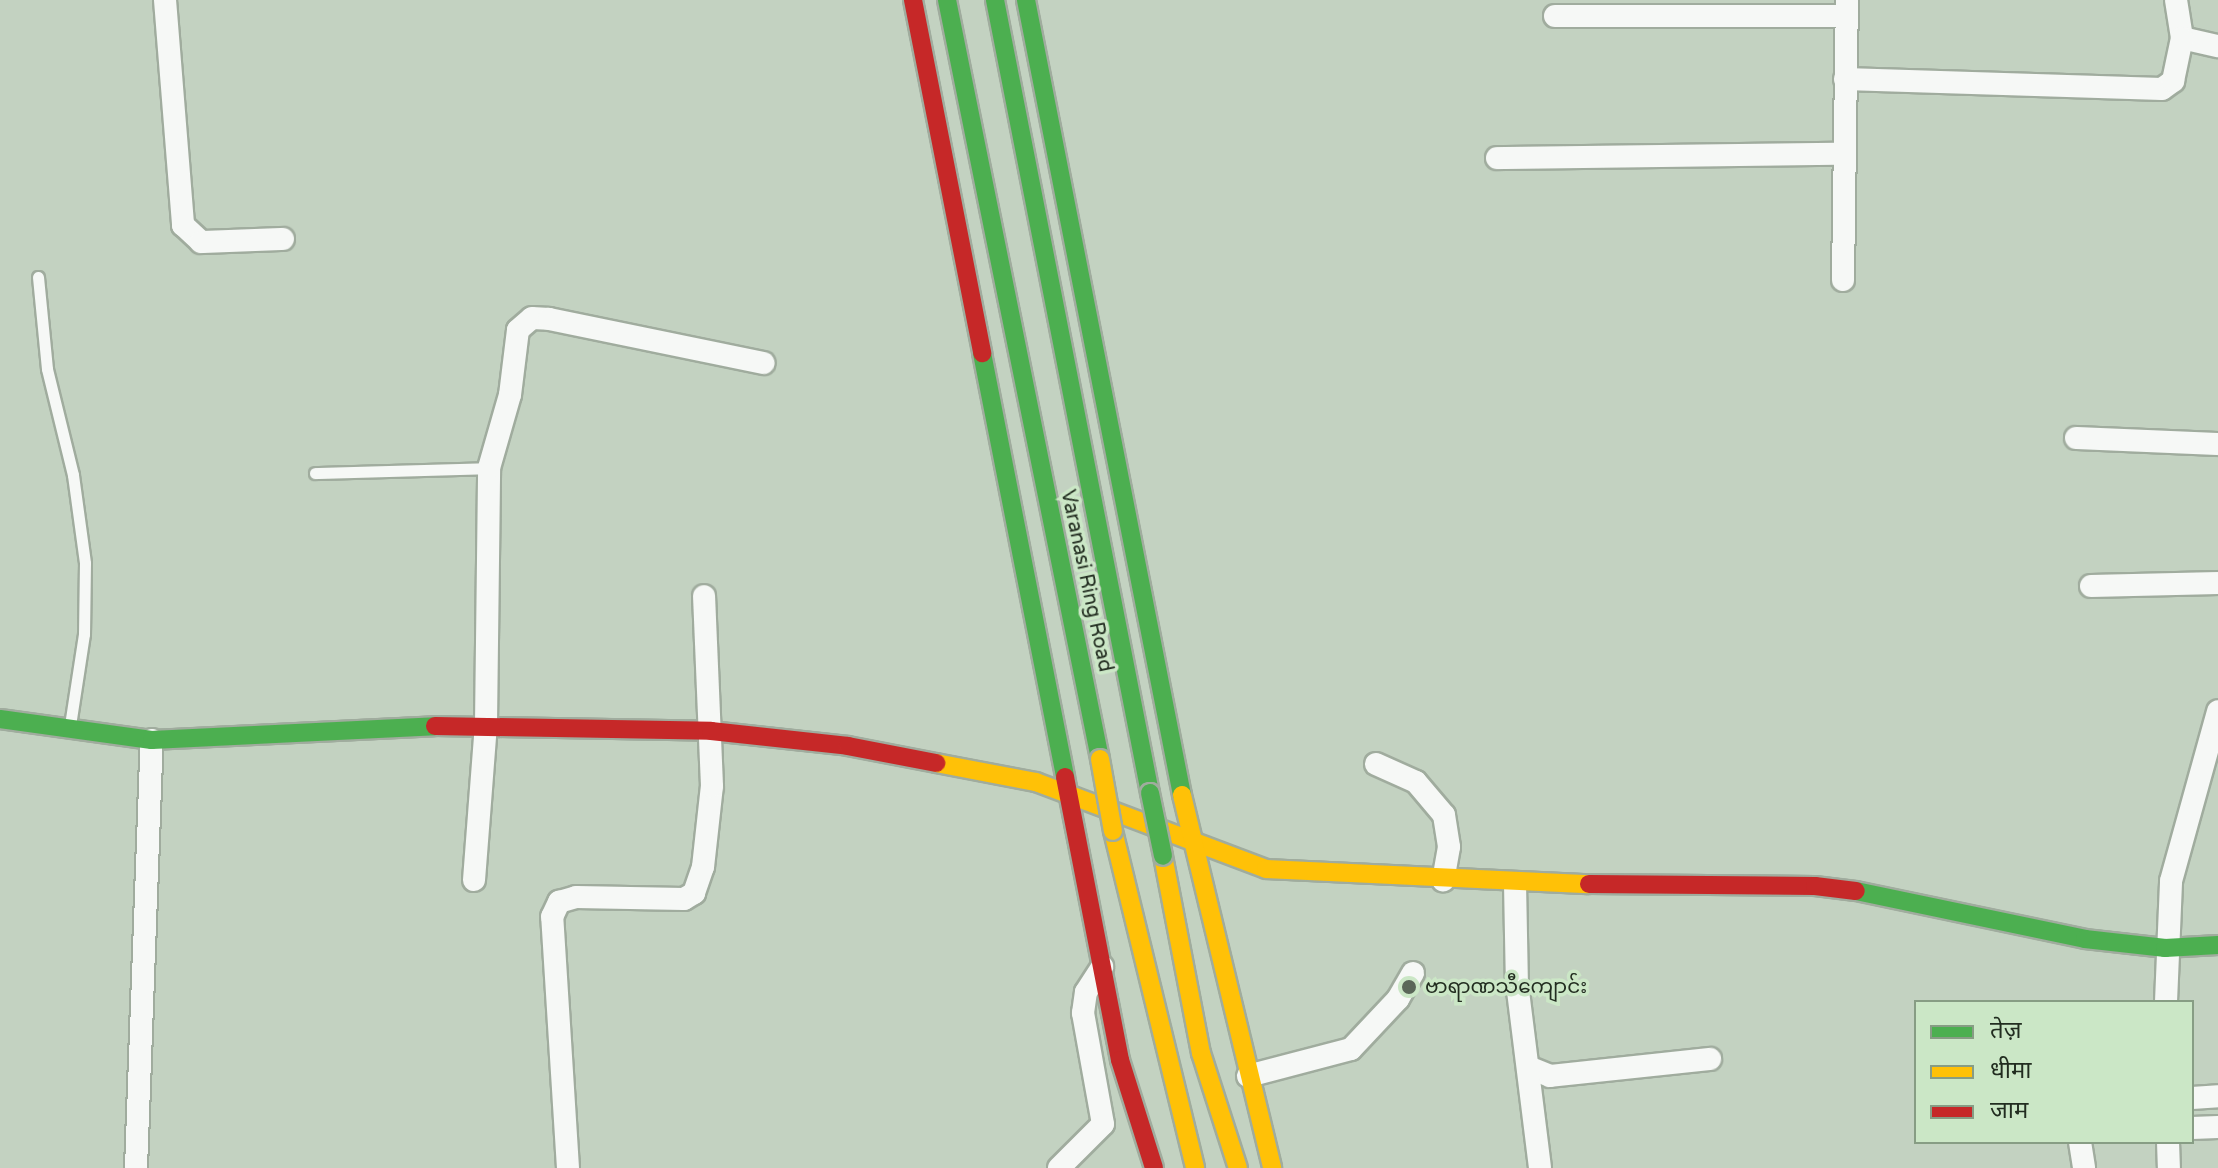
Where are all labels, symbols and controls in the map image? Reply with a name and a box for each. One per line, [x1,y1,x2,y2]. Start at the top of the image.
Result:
street label: Varanasi Ring Road [1055,488,1117,674]
place label: ဗာရာဏသီကျောင်း [1425,975,1587,999]
marker: ဗာရာဏသီကျောင်း [1400,978,1418,996]
legend [1914,1000,2194,1144]
text: तेज़ [1990,1016,2022,1045]
text: धीमा [1990,1056,2032,1085]
text: जाम [1990,1096,2028,1125]

